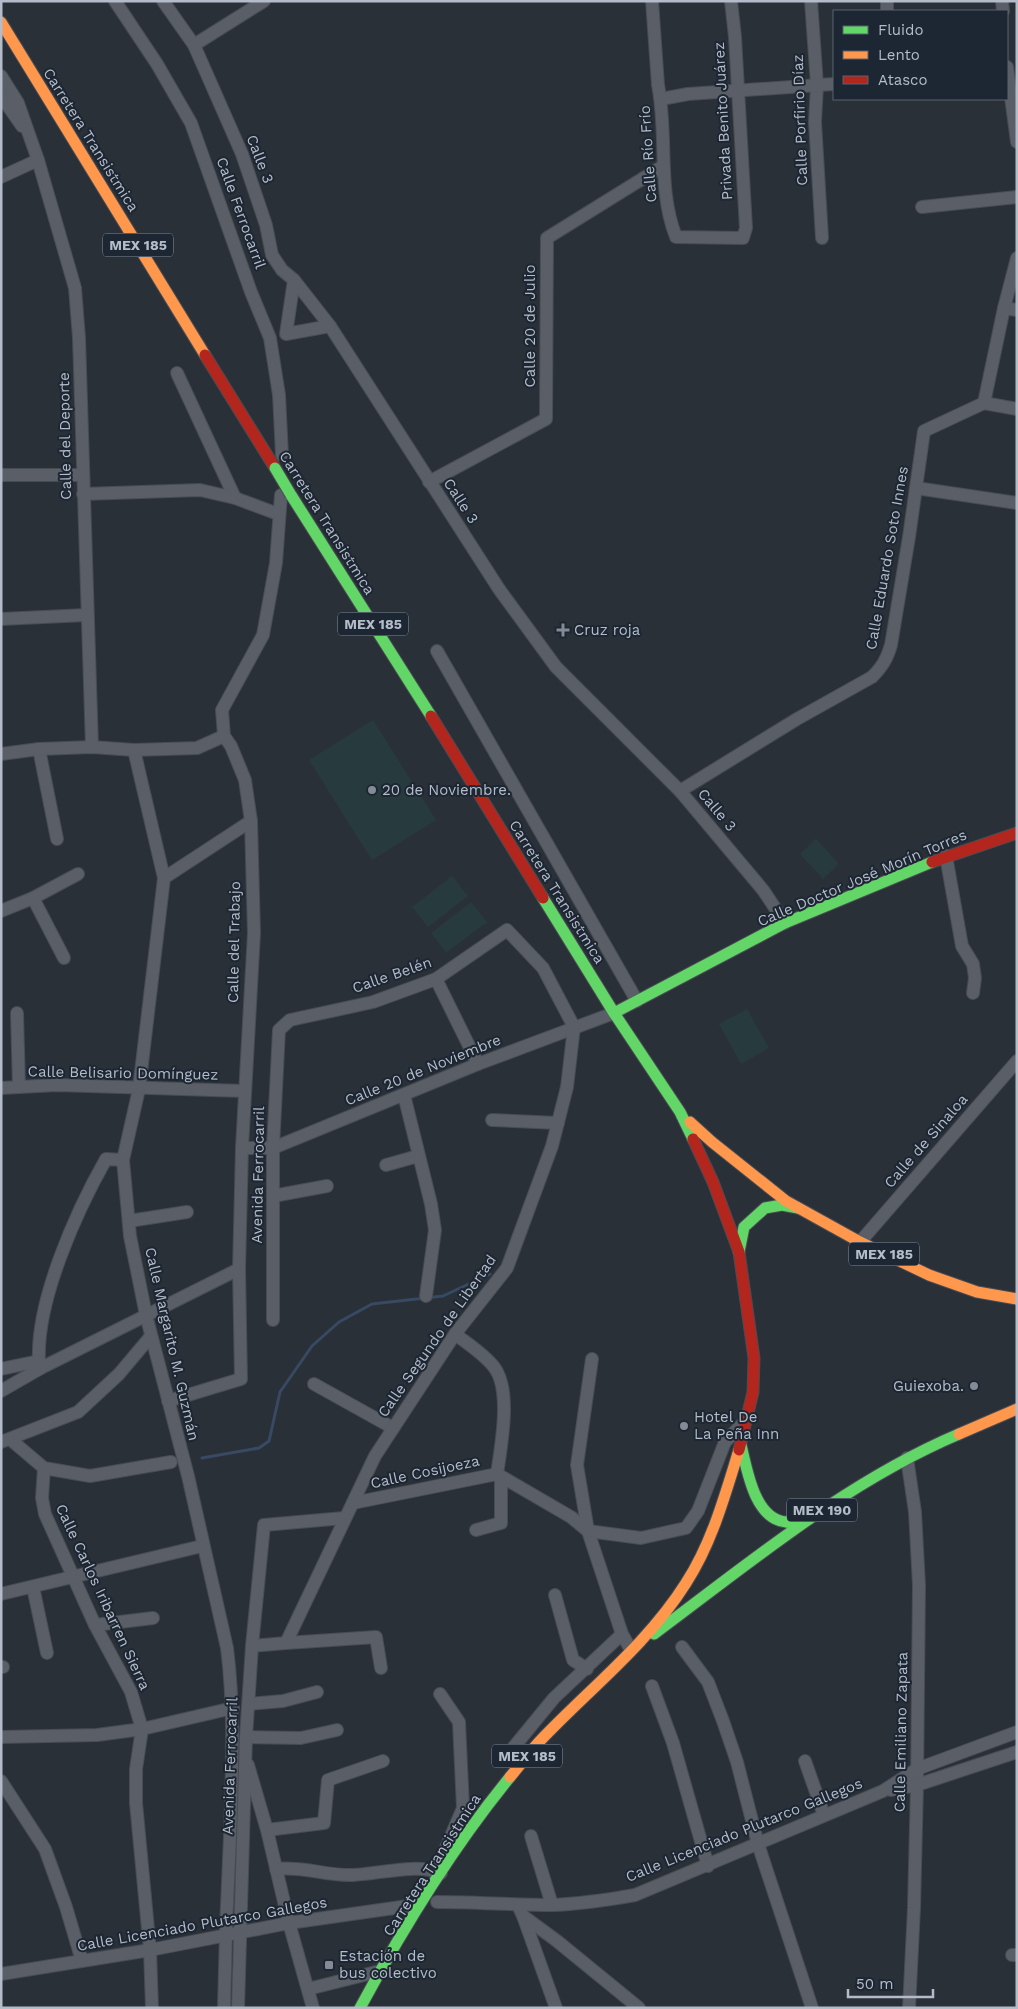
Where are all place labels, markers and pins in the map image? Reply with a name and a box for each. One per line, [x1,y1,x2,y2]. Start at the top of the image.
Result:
place label: Cruz roja [574,621,641,639]
marker: Cruz roja [556,623,570,637]
place label: 20 de Noviembre. [382,781,511,799]
marker: 20 de Noviembre. [366,784,378,796]
place label: Guiexoba. [893,1377,964,1395]
marker: Guiexoba. [968,1380,980,1392]
place label: Hotel De La Peña Inn [694,1408,779,1443]
marker: Hotel De La Peña Inn [678,1420,690,1432]
place label: Estación de bus colectivo [339,1947,437,1982]
marker: Estación de bus colectivo [323,1959,335,1971]

